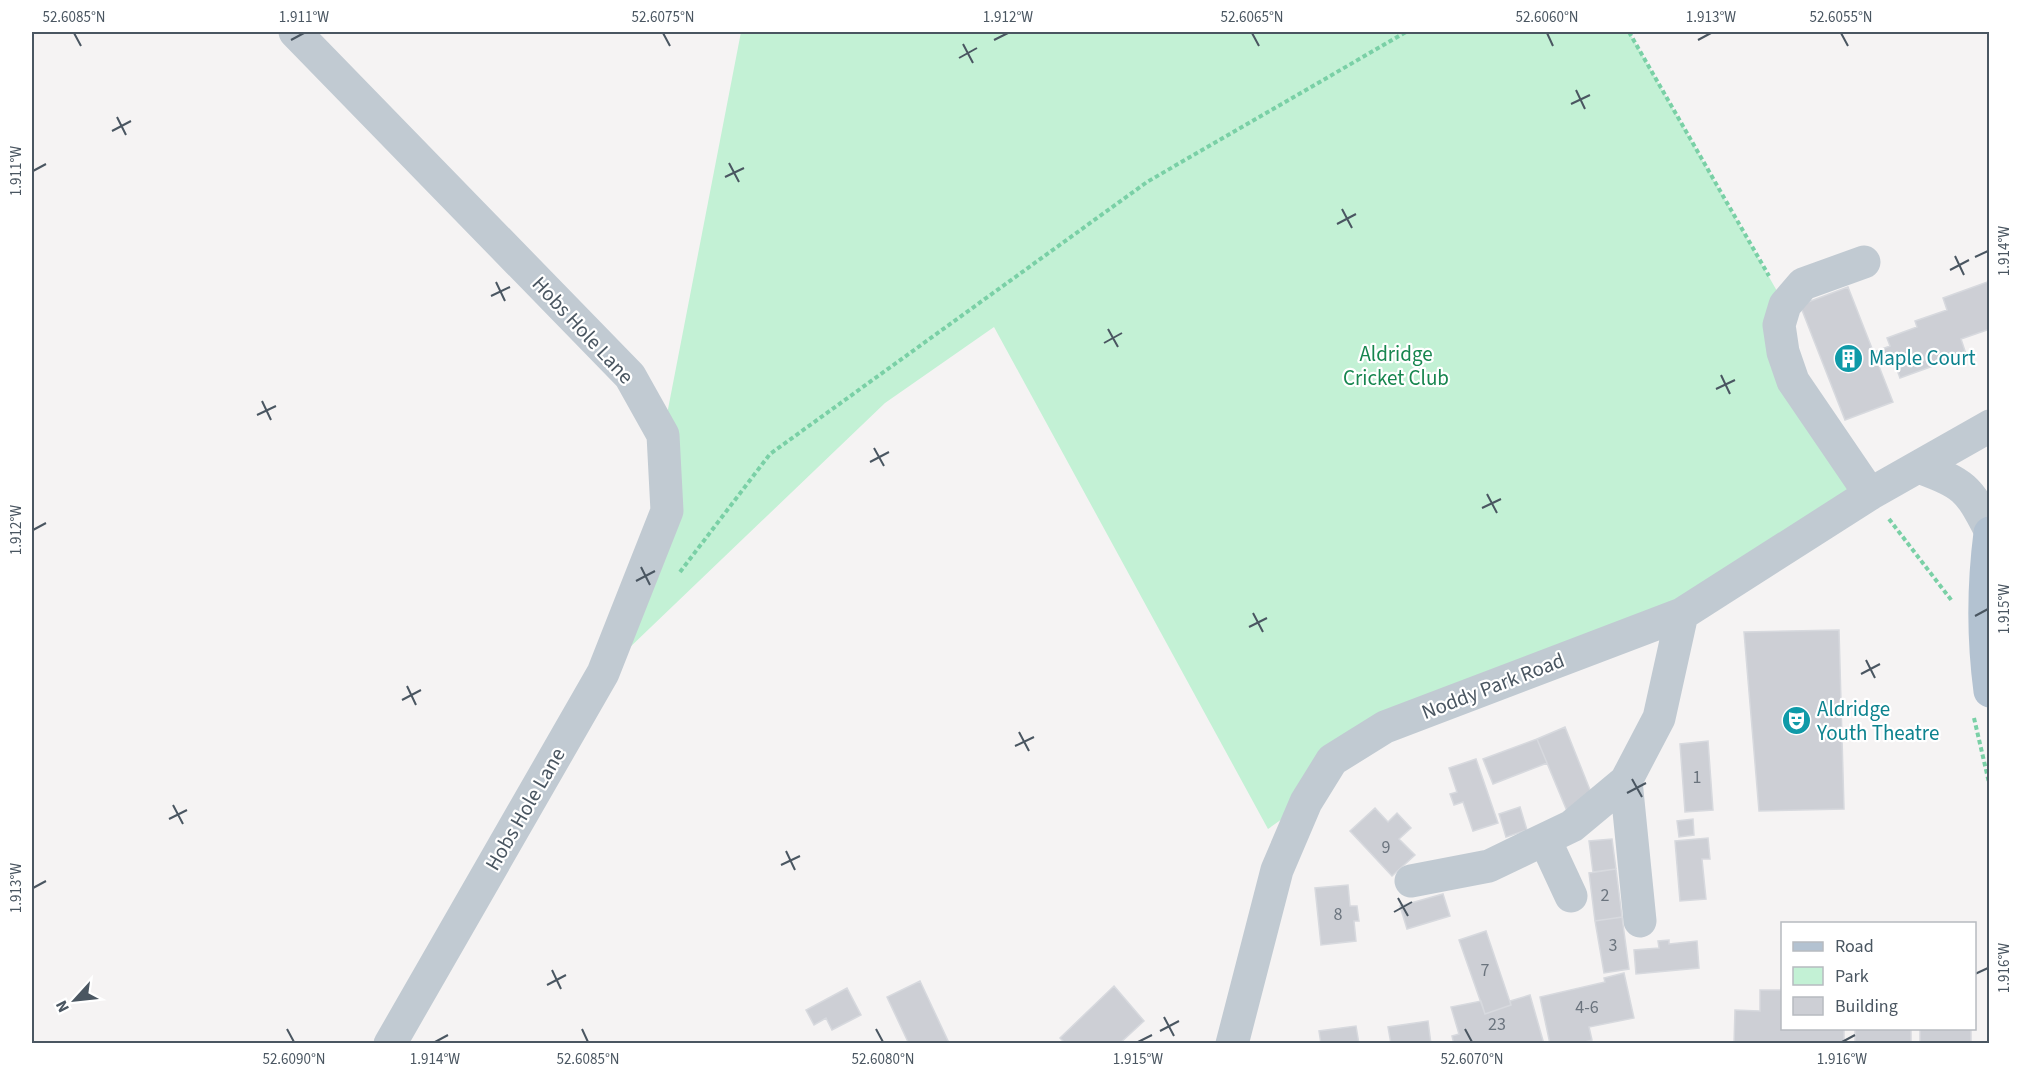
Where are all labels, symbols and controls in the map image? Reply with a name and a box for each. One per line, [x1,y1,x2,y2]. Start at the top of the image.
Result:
text: 52.6085°N [42,7,106,28]
text: 1.911°W [279,7,329,28]
text: 52.6075°N [631,7,695,28]
text: 1.912°W [983,7,1033,28]
text: 52.6065°N [1220,7,1284,28]
text: 52.6060°N [1515,7,1579,28]
text: 1.913°W [1686,7,1736,28]
text: 52.6055°N [1809,7,1873,28]
text: 1.911°W [6,146,27,196]
text: 1.914°W [1994,226,2015,276]
street label: Hobs Hole Lane [525,270,641,390]
park label: Aldridge Cricket Club [1343,339,1449,393]
building icon: Maple Court [1832,342,1864,374]
place label: Maple Court [1869,343,1976,373]
text: 1.912°W [6,505,27,555]
text: 1.915°W [1994,584,2015,634]
street label: Noddy Park Road [1417,645,1569,727]
place label: Aldridge Youth Theatre [1816,694,1939,748]
theatre icon: Aldridge Youth Theatre [1780,705,1812,737]
street label: Hobs Hole Lane [478,742,572,876]
house number: 1 [1693,765,1701,790]
house number: 9 [1382,835,1391,860]
text: 1.913°W [6,863,27,913]
house number: 2 [1601,883,1610,908]
house number: 8 [1334,902,1343,927]
legend [1781,922,1976,1030]
house number: 3 [1609,933,1618,958]
text: Road [1835,934,1874,959]
text: 1.916°W [1994,943,2015,993]
house number: 7 [1481,958,1490,983]
text: Park [1835,964,1869,989]
north arrow [45,970,105,1030]
text: Building [1835,994,1898,1019]
house number: 4-6 [1575,995,1599,1020]
text: N [50,997,75,1016]
house number: 23 [1488,1012,1506,1037]
text: 52.6090°N [262,1049,326,1070]
text: 1.914°W [410,1049,460,1070]
text: 52.6085°N [556,1049,620,1070]
text: 52.6080°N [851,1049,915,1070]
text: 1.915°W [1113,1049,1163,1070]
text: 52.6070°N [1440,1049,1504,1070]
text: 1.916°W [1817,1049,1867,1070]

